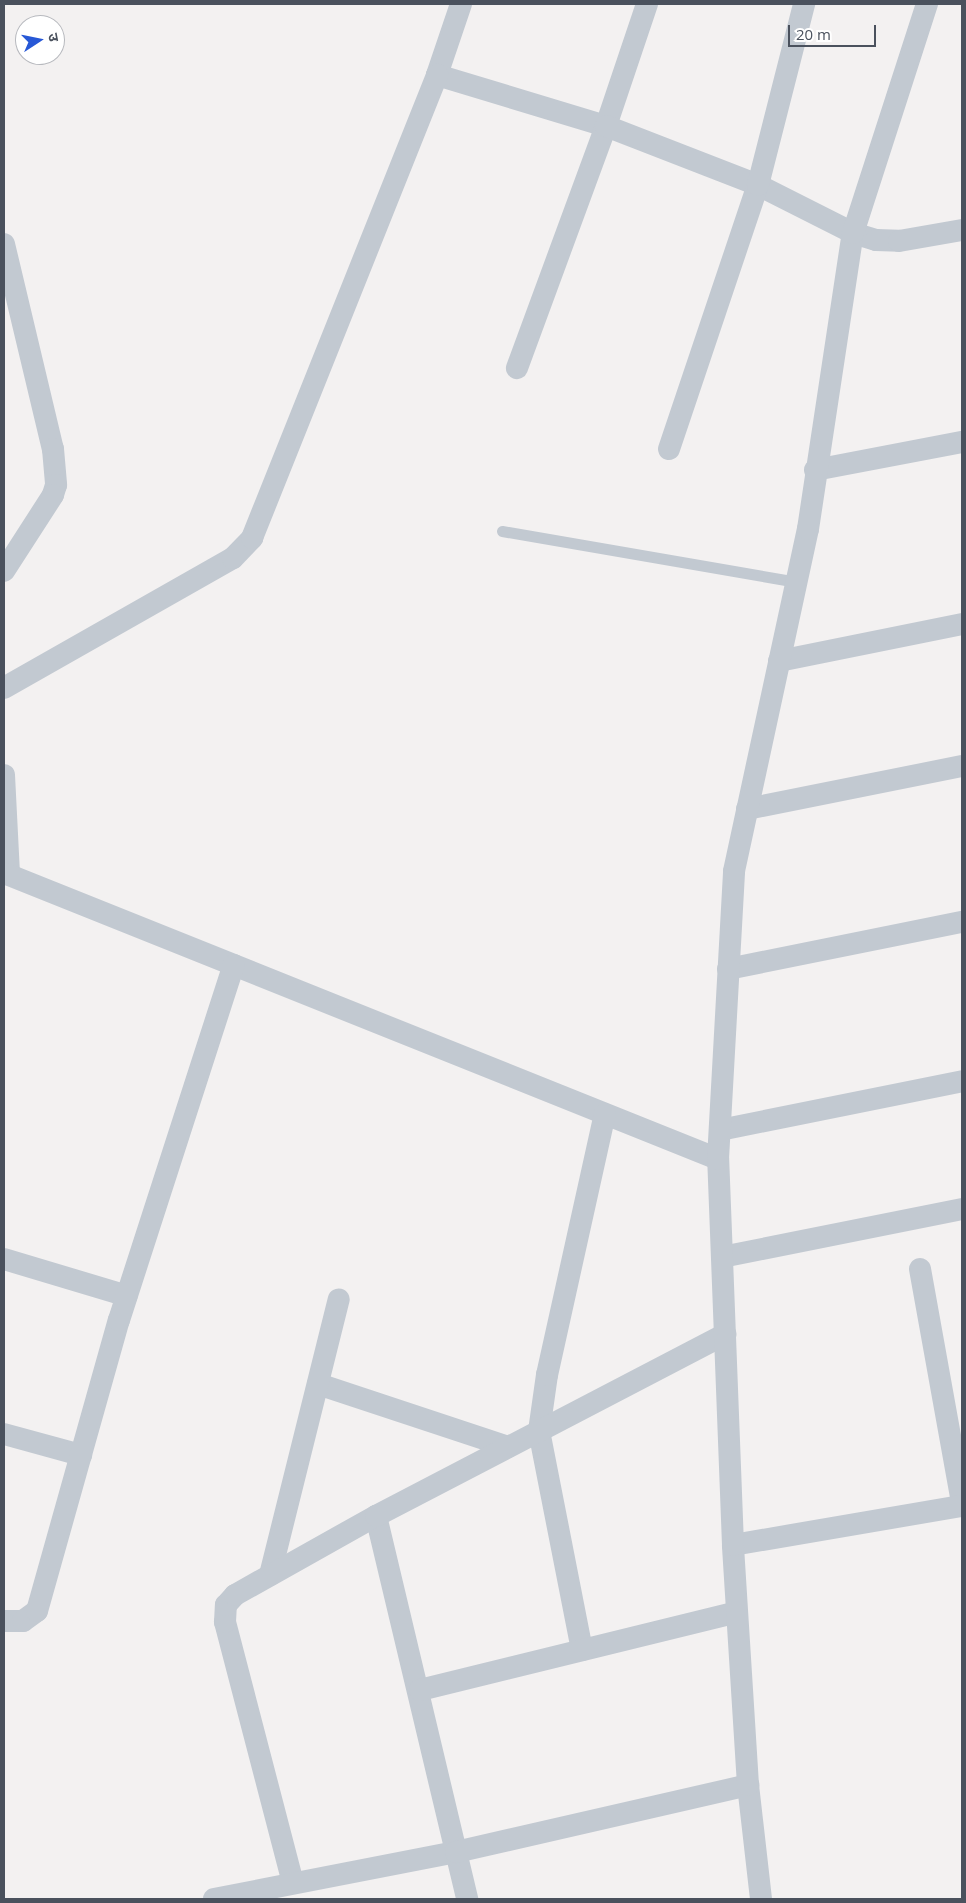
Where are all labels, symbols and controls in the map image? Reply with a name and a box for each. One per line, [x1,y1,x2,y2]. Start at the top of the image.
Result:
north arrow [15,15,65,65]
scale bar [791,15,878,47]
text: 20 m [796,24,831,44]
text: उ [44,31,64,43]

